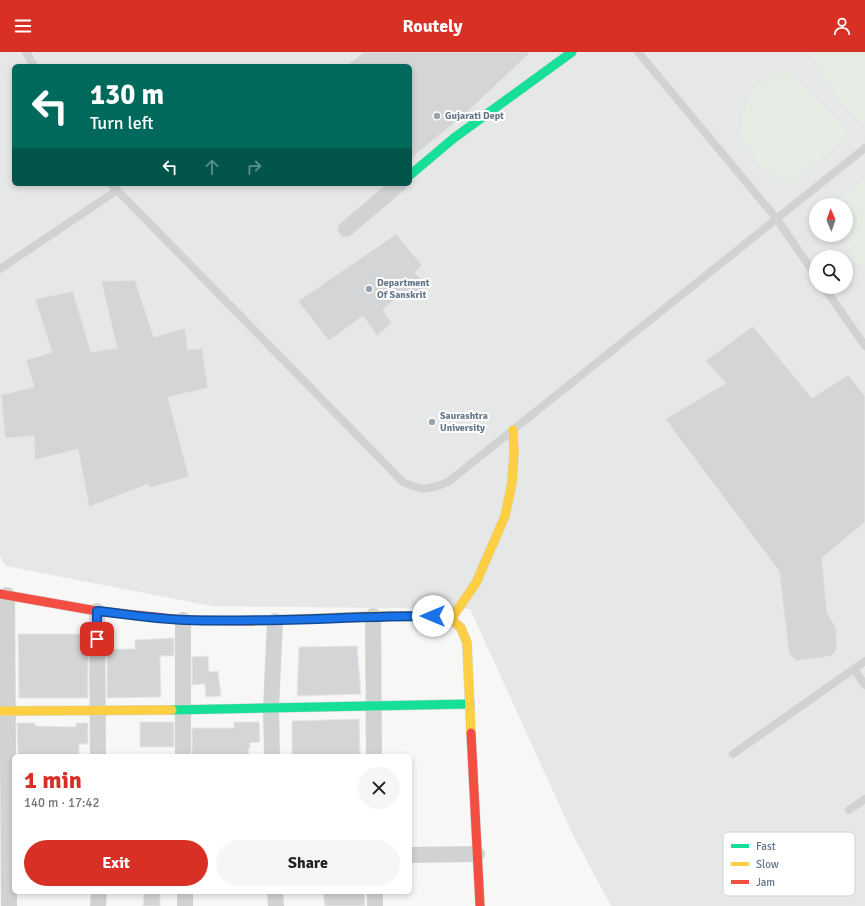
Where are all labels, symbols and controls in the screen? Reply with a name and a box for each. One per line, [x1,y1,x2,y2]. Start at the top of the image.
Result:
icon: menu [12,15,34,37]
text: Routely [403,15,462,37]
icon: person [831,15,853,37]
text: 130 m [90,78,164,112]
icon: left [24,80,76,132]
place label: Gujarati Dept [445,110,504,122]
marker: Gujarati Dept [432,111,442,121]
text: Turn left [90,112,153,134]
icon: left [159,156,181,178]
icon: ahead [201,156,223,178]
icon: right [243,156,265,178]
north arrow [809,198,853,242]
map controls [809,198,853,294]
button: search [809,250,853,294]
place label: Department Of Sanskrit [377,277,430,301]
marker: Department Of Sanskrit [364,284,374,294]
place label: Saurashtra University [440,410,488,434]
marker: Saurashtra University [427,417,437,427]
position arrow [412,595,454,637]
pin [80,622,114,656]
icon: arrive [86,628,108,650]
text: 1 min [24,765,82,795]
button: close [358,767,400,809]
text: 140 m · 17:42 [24,795,100,811]
legend [723,832,855,896]
button: Exit [24,840,208,886]
button: Share [216,840,400,886]
text: Fast [756,840,776,853]
text: Slow [756,858,779,871]
text: Jam [756,876,775,889]

